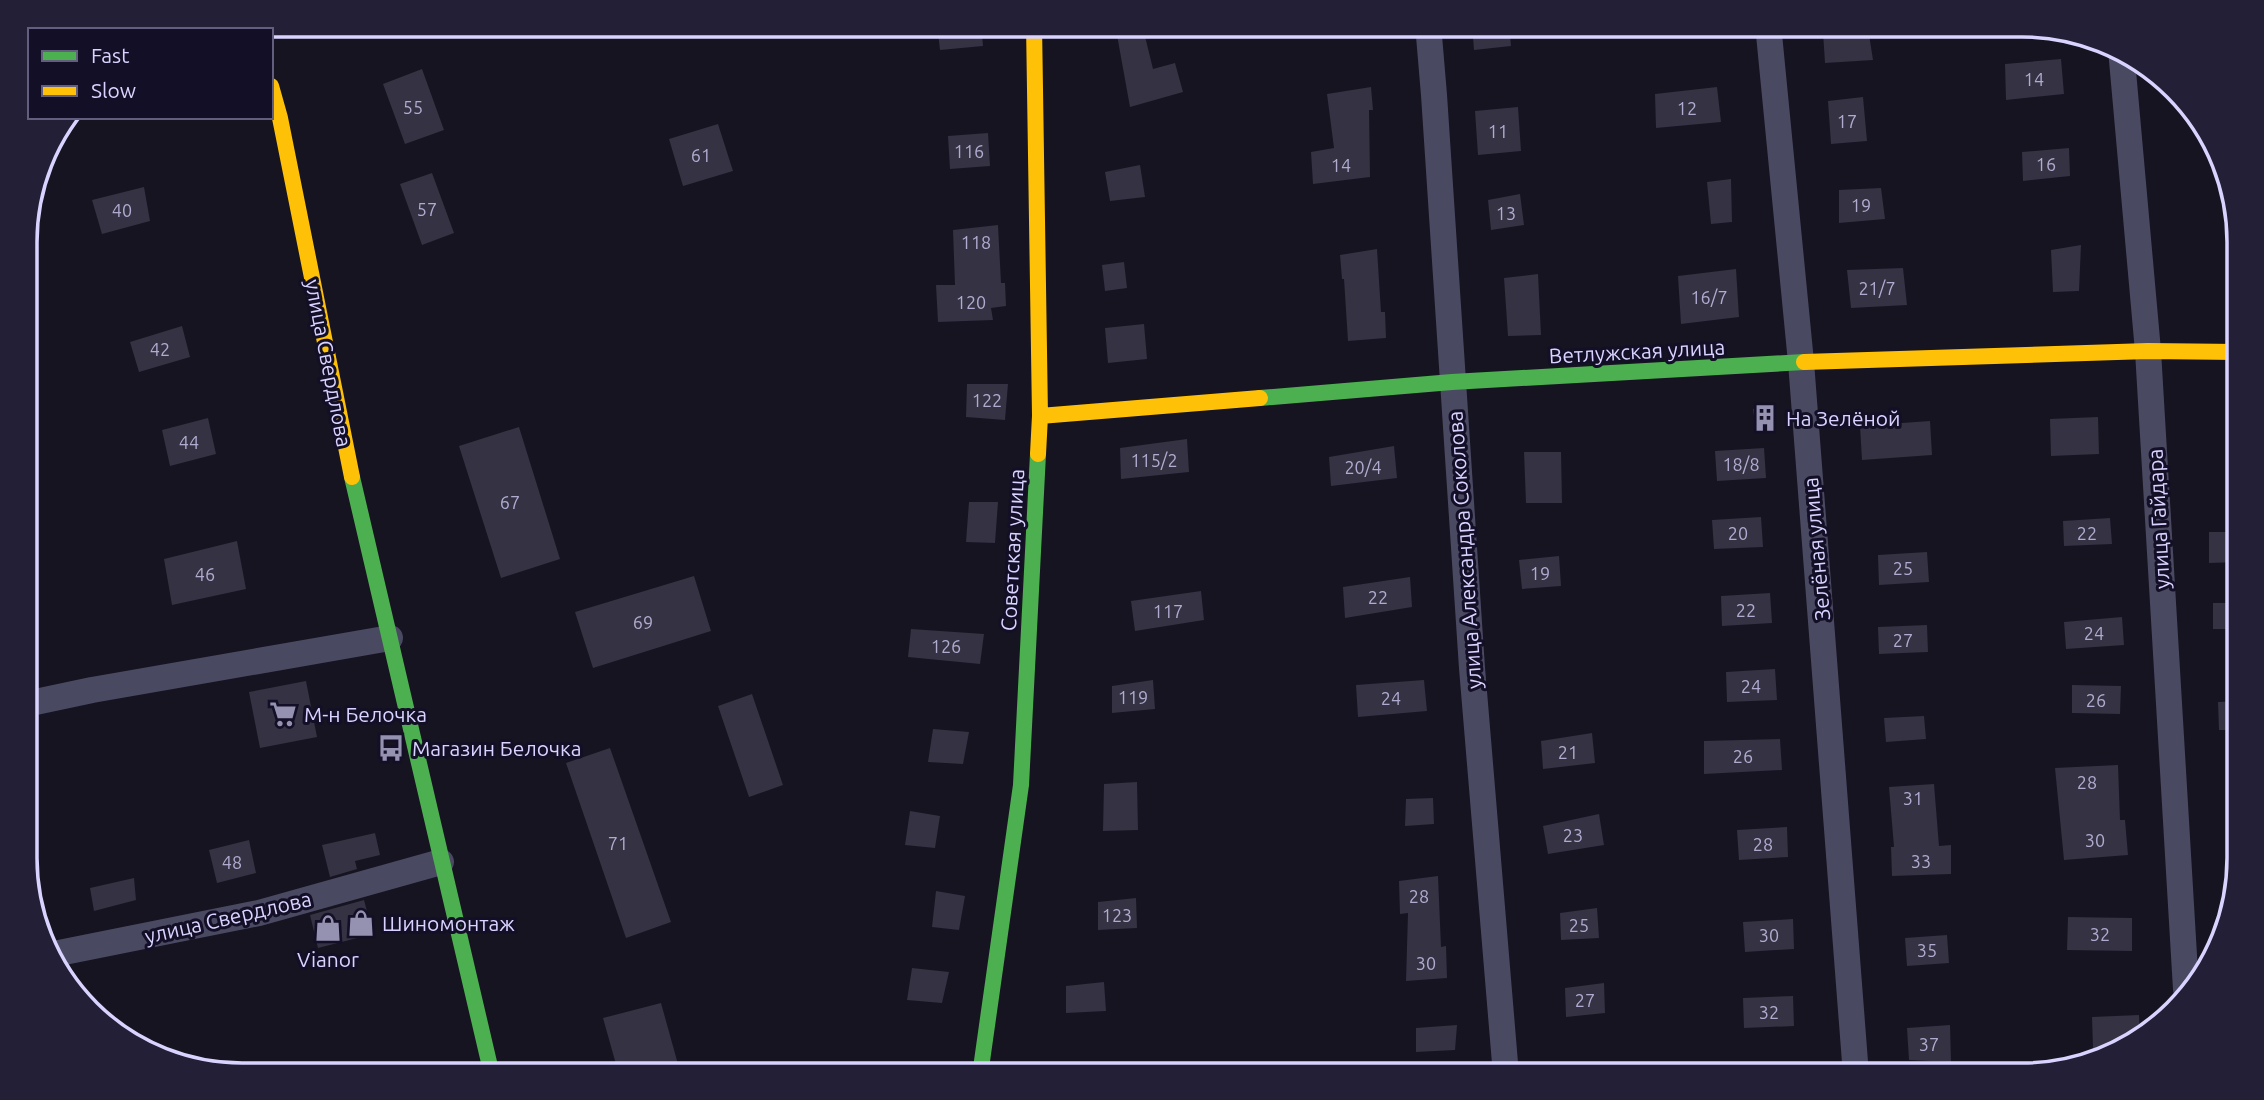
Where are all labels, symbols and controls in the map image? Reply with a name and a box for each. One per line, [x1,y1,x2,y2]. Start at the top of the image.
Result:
legend [28,28,273,119]
text: Fast [91,43,129,67]
house number: 14 [2024,69,2044,89]
text: Slow [91,78,136,102]
house number: 55 [403,97,423,117]
house number: 12 [1677,98,1697,118]
house number: 17 [1837,111,1857,131]
house number: 11 [1488,121,1508,141]
house number: 116 [954,141,984,161]
house number: 61 [691,145,711,165]
house number: 16 [2036,154,2056,174]
house number: 14 [1331,155,1351,175]
house number: 19 [1851,195,1871,215]
house number: 57 [417,199,437,219]
house number: 40 [112,200,132,220]
house number: 13 [1496,203,1516,223]
house number: 118 [961,232,991,252]
street label: улица Свердлова [301,277,357,449]
house number: 21/7 [1858,278,1896,298]
house number: 16/7 [1690,287,1728,307]
house number: 120 [956,292,986,312]
street label: Ветлужская улица [1548,334,1726,368]
house number: 42 [150,339,170,359]
house number: 122 [972,390,1002,410]
building icon: На Зелёной [1750,403,1780,433]
place label: На Зелёной [1786,406,1900,430]
street label: улица Александра Соколова [1442,410,1486,690]
house number: 44 [179,432,199,452]
street label: улица Гайдара [2142,448,2174,590]
house number: 115/2 [1130,450,1178,470]
house number: 18/8 [1722,454,1760,474]
house number: 20/4 [1344,457,1382,477]
street label: Советская улица [996,468,1028,632]
street label: Зелёная улица [1798,476,1834,622]
house number: 67 [500,492,520,512]
house number: 20 [1728,523,1748,543]
house number: 22 [2077,523,2097,543]
house number: 25 [1893,558,1913,578]
house number: 19 [1530,563,1550,583]
house number: 46 [195,564,215,584]
house number: 22 [1368,587,1388,607]
house number: 22 [1736,600,1756,620]
house number: 117 [1153,601,1183,621]
house number: 69 [633,612,653,632]
house number: 24 [2084,623,2104,643]
house number: 27 [1893,630,1913,650]
house number: 126 [931,636,961,656]
house number: 24 [1741,676,1761,696]
house number: 119 [1118,687,1148,707]
house number: 24 [1381,688,1401,708]
house number: 26 [2086,690,2106,710]
supermarket icon: М-н Белочка [268,699,298,729]
place label: М-н Белочка [304,702,427,726]
bus stop icon: Магазин Белочка [376,733,406,763]
place label: Магазин Белочка [412,736,582,760]
house number: 21 [1558,742,1578,762]
house number: 26 [1733,746,1753,766]
house number: 28 [2077,772,2097,792]
house number: 31 [1903,788,1923,808]
house number: 23 [1563,825,1583,845]
house number: 30 [2085,830,2105,850]
house number: 71 [608,833,628,853]
house number: 28 [1753,834,1773,854]
house number: 33 [1911,851,1931,871]
house number: 48 [222,852,242,872]
street label: улица Свердлова [142,886,314,948]
house number: 28 [1409,886,1429,906]
house number: 123 [1102,905,1132,925]
shop icon: Шиномонтаж [346,908,376,938]
place label: Шиномонтаж [382,911,515,935]
shop icon: Vianor [313,913,343,943]
house number: 25 [1569,915,1589,935]
house number: 32 [2090,924,2110,944]
house number: 30 [1759,925,1779,945]
house number: 35 [1917,940,1937,960]
place label: Vianor [297,947,359,971]
house number: 30 [1416,953,1436,973]
house number: 27 [1575,990,1595,1010]
house number: 32 [1759,1002,1779,1022]
house number: 37 [1919,1034,1939,1054]

